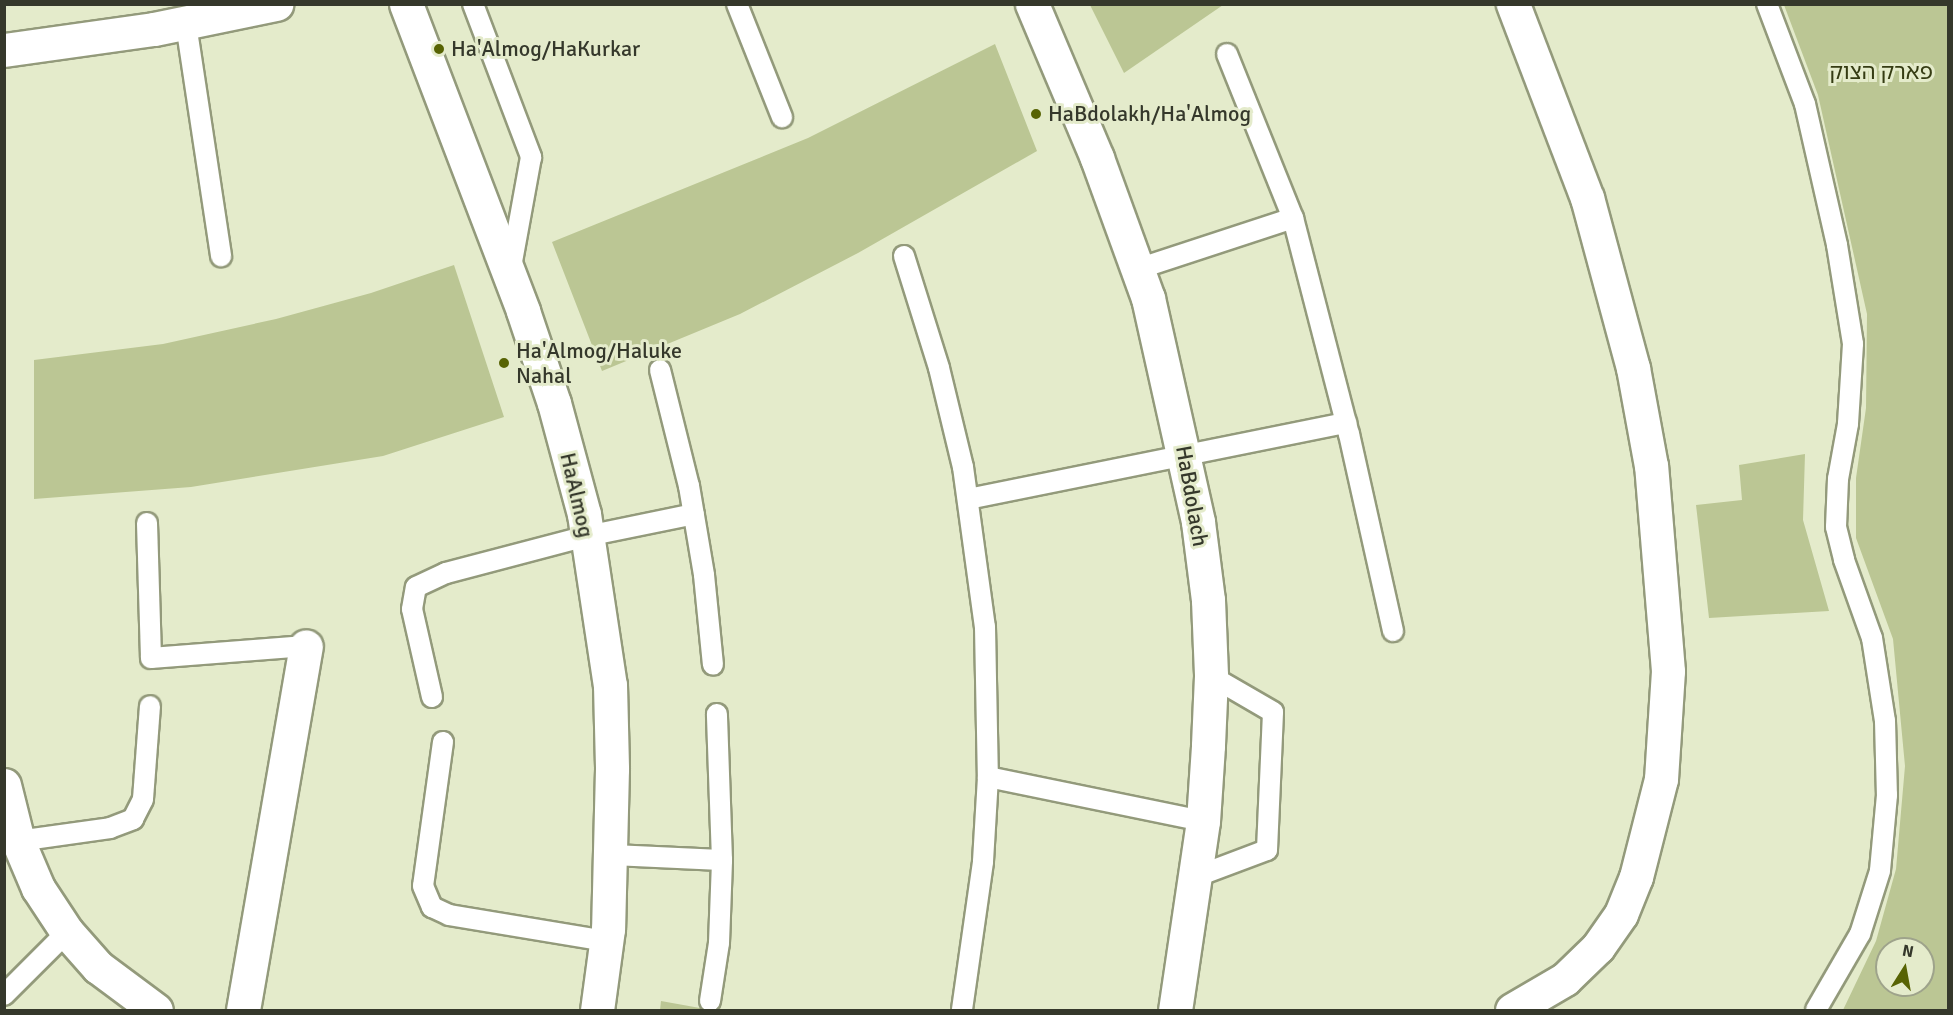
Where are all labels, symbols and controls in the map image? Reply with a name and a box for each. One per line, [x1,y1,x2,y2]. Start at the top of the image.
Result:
place label: Ha'Almog/HaKurkar [451,36,640,62]
marker: Ha'Almog/HaKurkar [432,42,446,56]
park label: פארק הצוק [1829,59,1933,85]
place label: HaBdolakh/Ha'Almog [1048,101,1251,127]
marker: HaBdolakh/Ha'Almog [1029,107,1043,121]
place label: Ha'Almog/Haluke Nahal [516,337,682,388]
marker: Ha'Almog/Haluke Nahal [497,356,511,370]
street label: HaBdolach [1170,443,1214,549]
street label: HaAlmog [554,450,600,540]
north arrow [1875,937,1935,997]
text: N [1901,940,1915,962]

